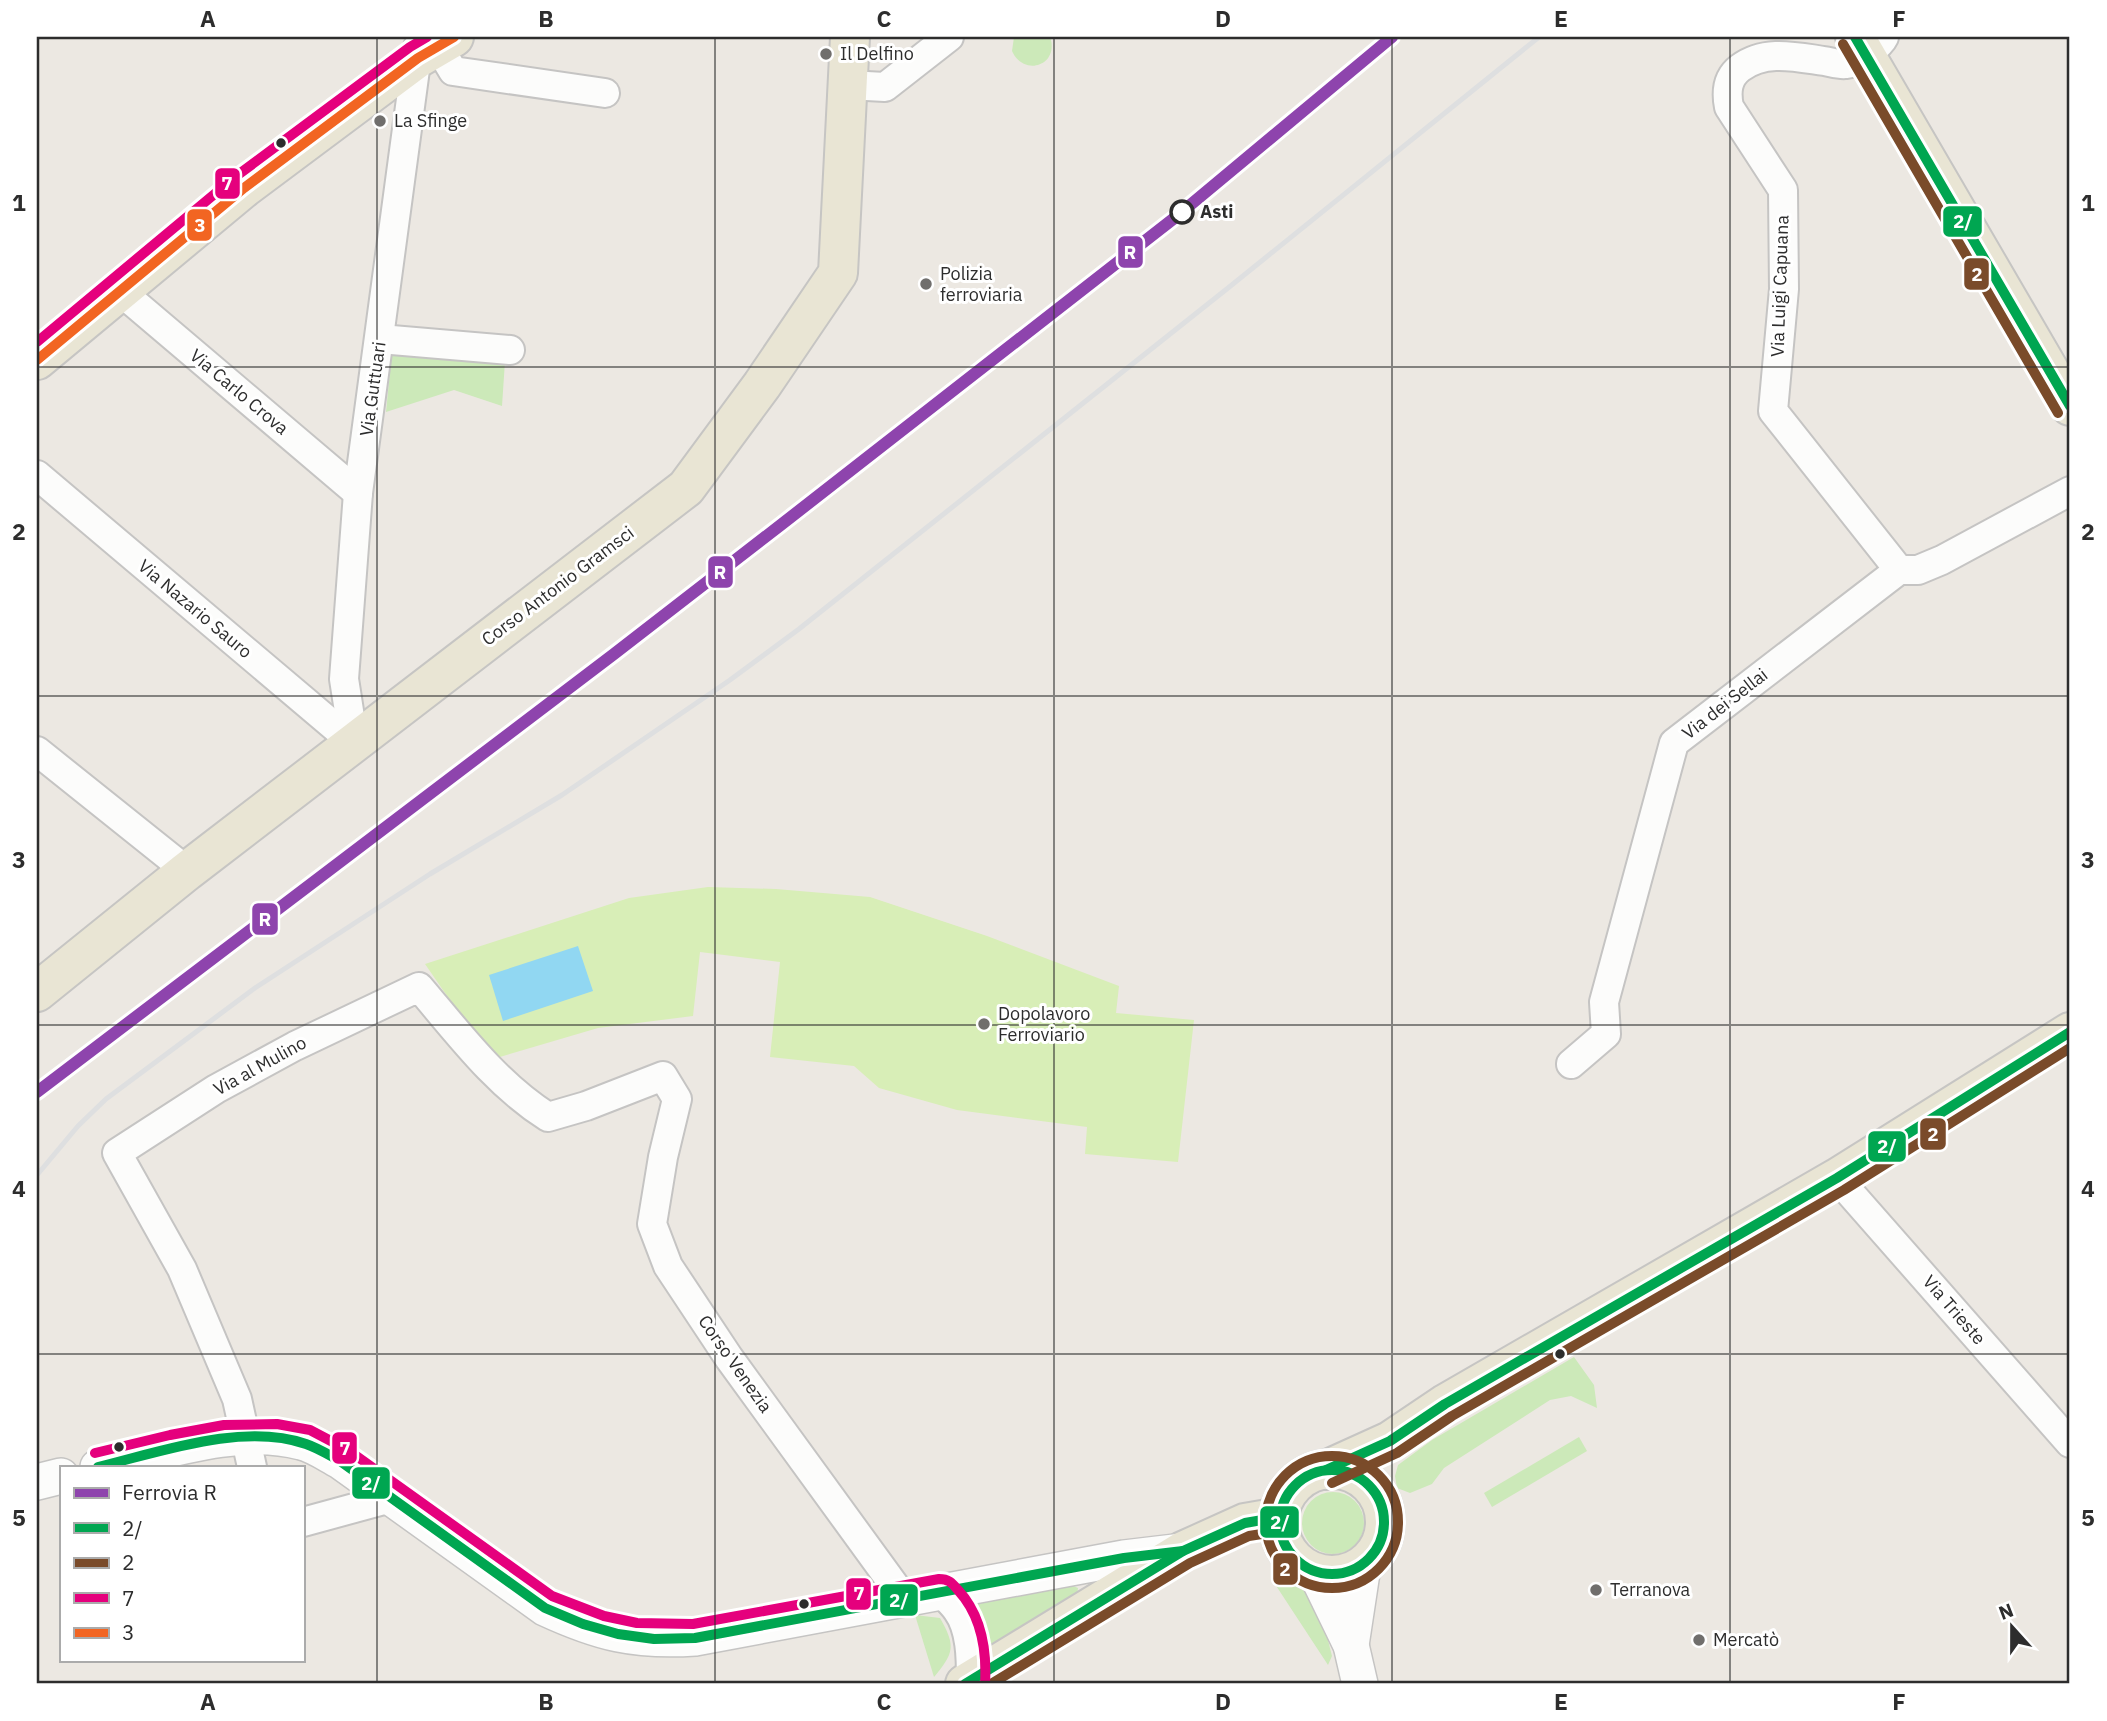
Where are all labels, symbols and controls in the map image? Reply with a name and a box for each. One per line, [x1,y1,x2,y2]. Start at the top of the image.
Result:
text: A [200,3,216,33]
text: B [538,3,554,33]
text: C [877,3,892,33]
text: D [1215,3,1231,33]
text: E [1554,3,1568,33]
text: F [1892,3,1906,33]
place label: Il Delfino [840,42,914,65]
marker: Il Delfino [818,46,834,62]
place label: La Sfinge [394,109,467,132]
marker: La Sfinge [372,113,388,129]
unlabelled marker [274,136,288,150]
line badge: 7 [214,167,241,200]
text: 7 [221,171,233,195]
text: 1 [12,187,26,217]
text: 1 [2081,187,2095,217]
marker: Asti [1170,200,1194,224]
place label: Asti [1200,200,1233,223]
line badge: 2/ [1942,205,1983,238]
line badge: 3 [186,208,213,242]
text: 2/ [1953,209,1973,233]
text: 3 [194,213,206,237]
street label: Via Luigi Capuana [1766,214,1793,357]
line badge: R [1117,235,1144,269]
text: R [1124,240,1136,264]
line badge: 2 [1963,257,1990,291]
place label: Polizia ferroviaria [940,262,1023,306]
text: 2 [1971,262,1983,286]
marker: Polizia ferroviaria [918,276,934,292]
street label: Via Guttuari [354,340,391,438]
street label: Via Carlo Crova [185,344,294,440]
text: 2 [12,516,26,546]
text: 2 [2081,516,2095,546]
street label: Corso Antonio Gramsci [477,521,638,650]
street label: Via Nazario Sauro [134,554,257,663]
line badge: R [707,555,734,589]
text: R [714,560,726,584]
street label: Via dei Sellai [1677,663,1772,744]
text: 3 [12,844,26,874]
text: 3 [2081,844,2095,874]
line badge: R [251,902,279,936]
text: R [259,907,271,931]
place label: Dopolavoro Ferroviario [998,1002,1090,1046]
marker: Dopolavoro Ferroviario [976,1016,992,1032]
street label: Via al Mulino [209,1031,310,1100]
line badge: 2 [1919,1117,1947,1151]
text: 2 [1927,1122,1939,1146]
line badge: 2/ [1867,1130,1907,1163]
text: 2/ [1877,1134,1897,1158]
text: 4 [12,1173,26,1203]
text: 4 [2081,1173,2095,1203]
street label: Via Trieste [1918,1270,1991,1349]
street label: Corso Venezia [693,1311,778,1417]
unlabelled marker [1553,1347,1567,1361]
line badge: 7 [331,1431,358,1465]
text: 7 [339,1436,351,1460]
unlabelled marker [112,1440,126,1454]
legend [60,1466,304,1662]
line badge: 2/ [351,1466,391,1500]
text: 2/ [361,1471,381,1495]
text: Ferrovia R [122,1478,217,1506]
text: 5 [12,1502,26,1532]
text: 5 [2081,1502,2095,1532]
line badge: 2/ [1259,1505,1300,1539]
text: 2/ [1270,1510,1290,1534]
text: 2/ [122,1514,143,1542]
text: 2 [122,1548,135,1576]
line badge: 2 [1272,1552,1299,1586]
text: 2 [1279,1557,1291,1581]
line badge: 7 [845,1577,872,1611]
place label: Terranova [1610,1578,1691,1601]
text: 7 [853,1581,865,1605]
marker: Terranova [1588,1582,1604,1598]
line badge: 2/ [879,1583,919,1617]
text: 7 [122,1584,135,1612]
text: 2/ [889,1588,909,1612]
north arrow [1978,1592,2048,1662]
unlabelled marker [797,1597,811,1611]
text: N [1995,1597,2017,1625]
text: 3 [122,1618,135,1646]
place label: Mercatò [1713,1628,1779,1651]
marker: Mercatò [1691,1632,1707,1648]
text: A [200,1686,216,1716]
text: B [538,1686,554,1716]
text: C [877,1686,892,1716]
text: D [1215,1686,1231,1716]
text: E [1554,1686,1568,1716]
text: F [1892,1686,1906,1716]

